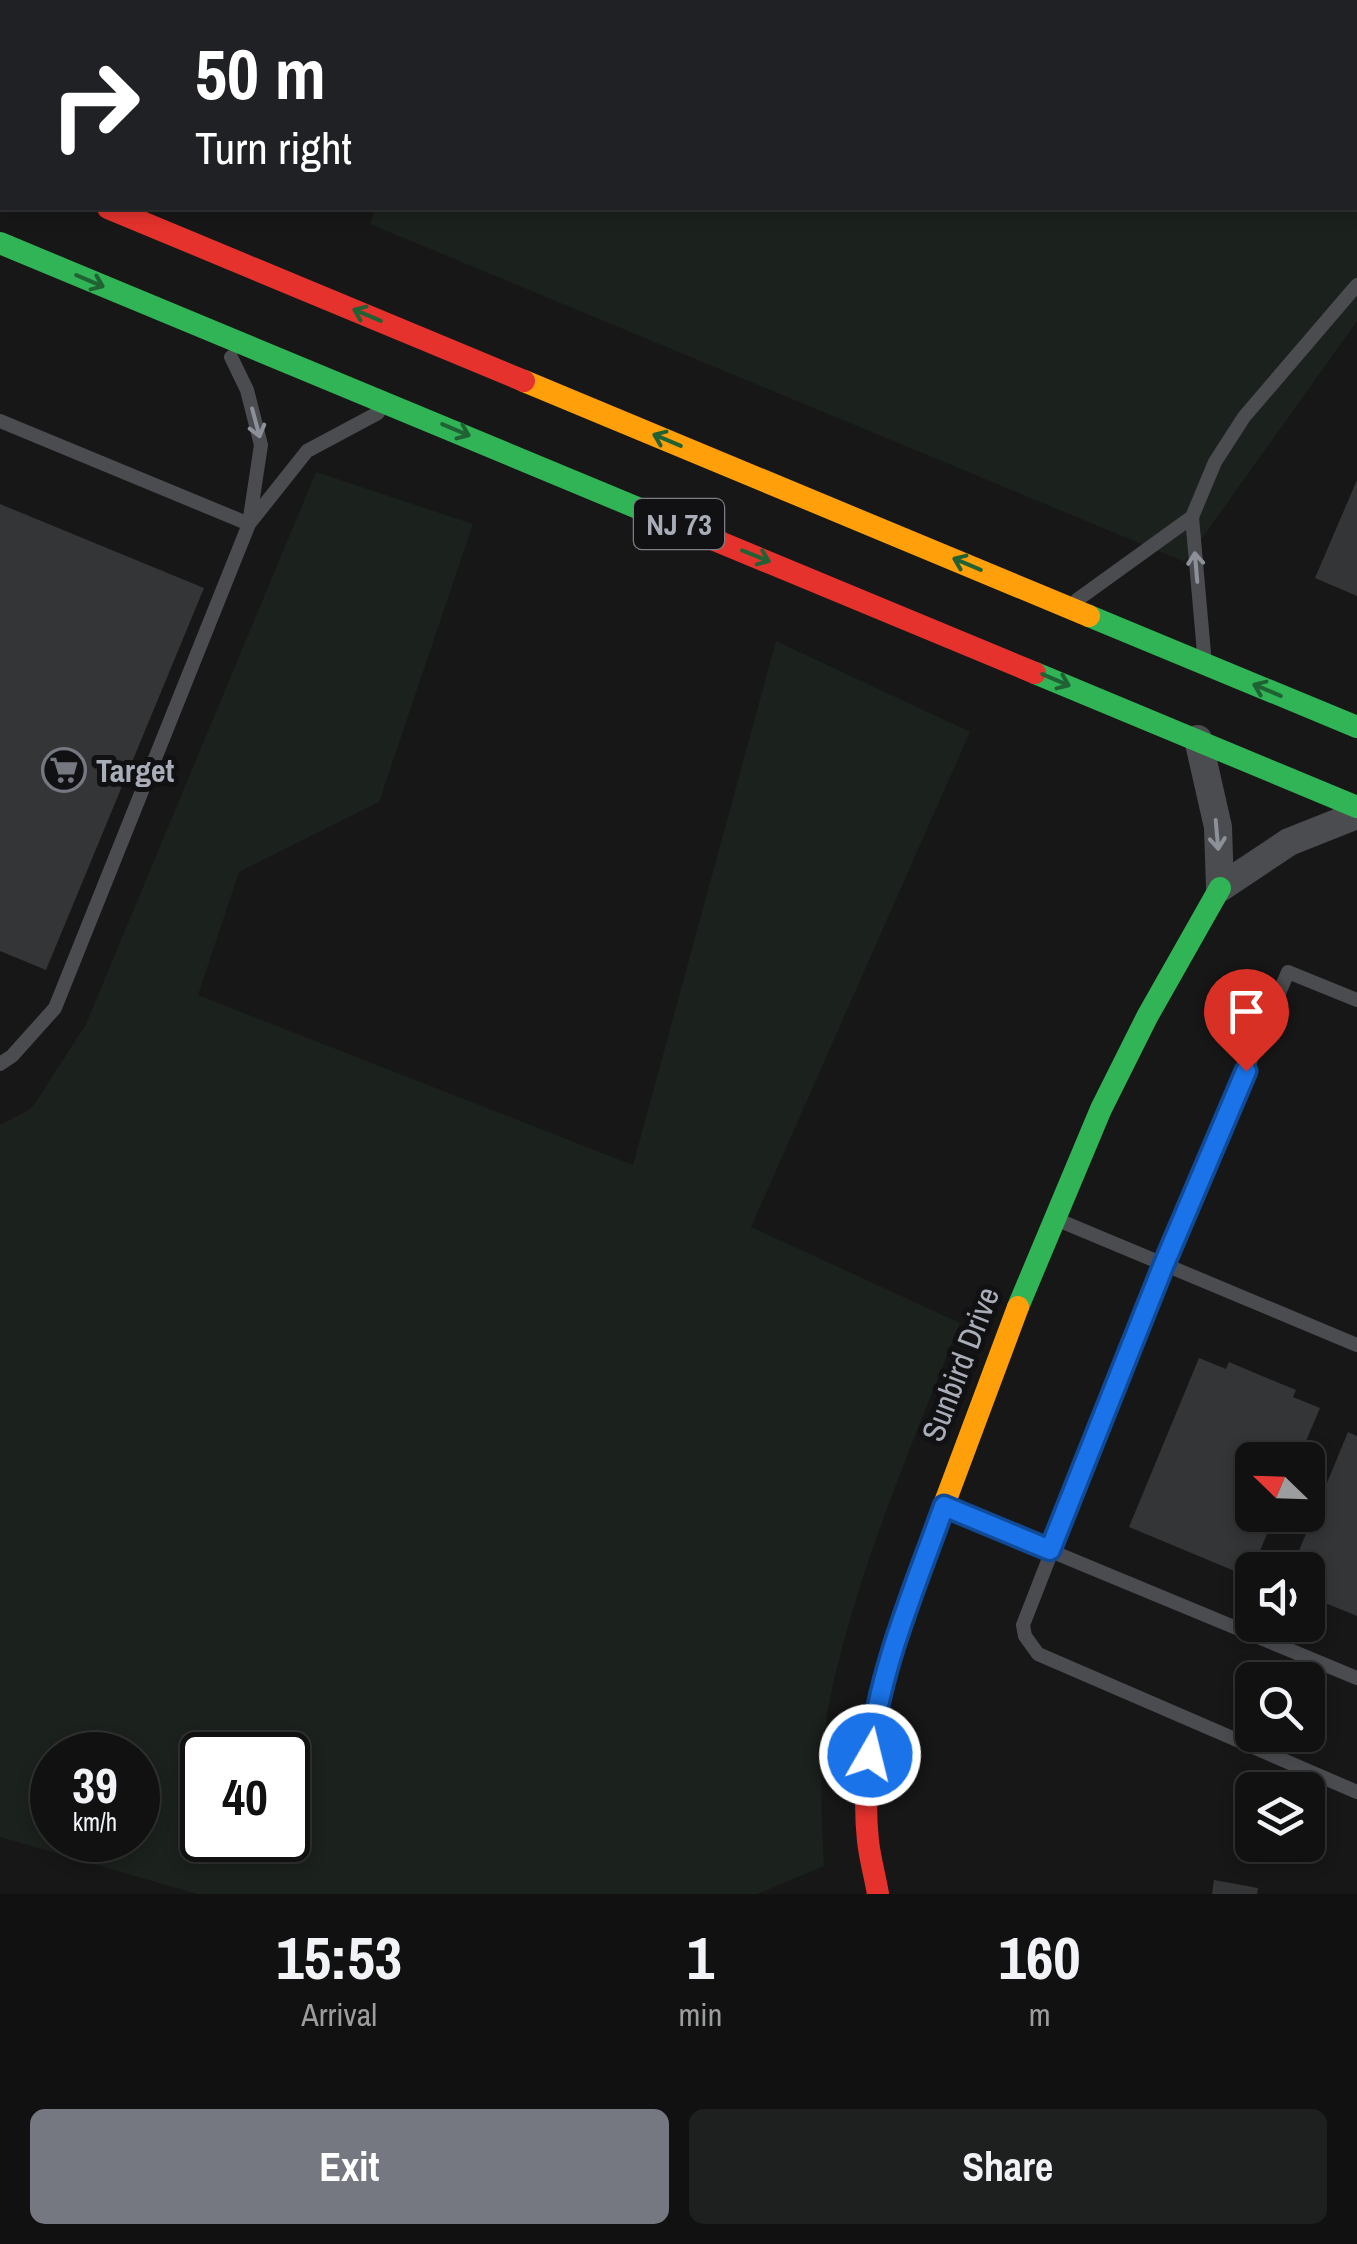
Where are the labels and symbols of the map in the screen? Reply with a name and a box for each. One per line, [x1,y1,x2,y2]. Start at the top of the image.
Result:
one-way arrow [74,273,105,291]
one-way arrow [352,305,383,323]
one-way arrow [247,407,266,439]
one-way arrow [440,423,470,441]
one-way arrow [652,429,683,447]
road number: NJ 73 [634,499,724,549]
one-way arrow [740,548,770,566]
one-way arrow [1187,551,1206,584]
one-way arrow [952,554,983,572]
one-way arrow [1040,672,1071,690]
one-way arrow [1252,679,1283,697]
supermarket icon: Target [41,747,87,793]
place label: Target [96,749,175,792]
one-way arrow [1208,818,1227,850]
pin [1204,969,1289,1072]
street label: Sunbird Drive [911,1281,1009,1447]
north arrow [1235,1442,1325,1532]
position arrow [818,1703,922,1807]
speed limit sign: 40 [180,1732,310,1862]

